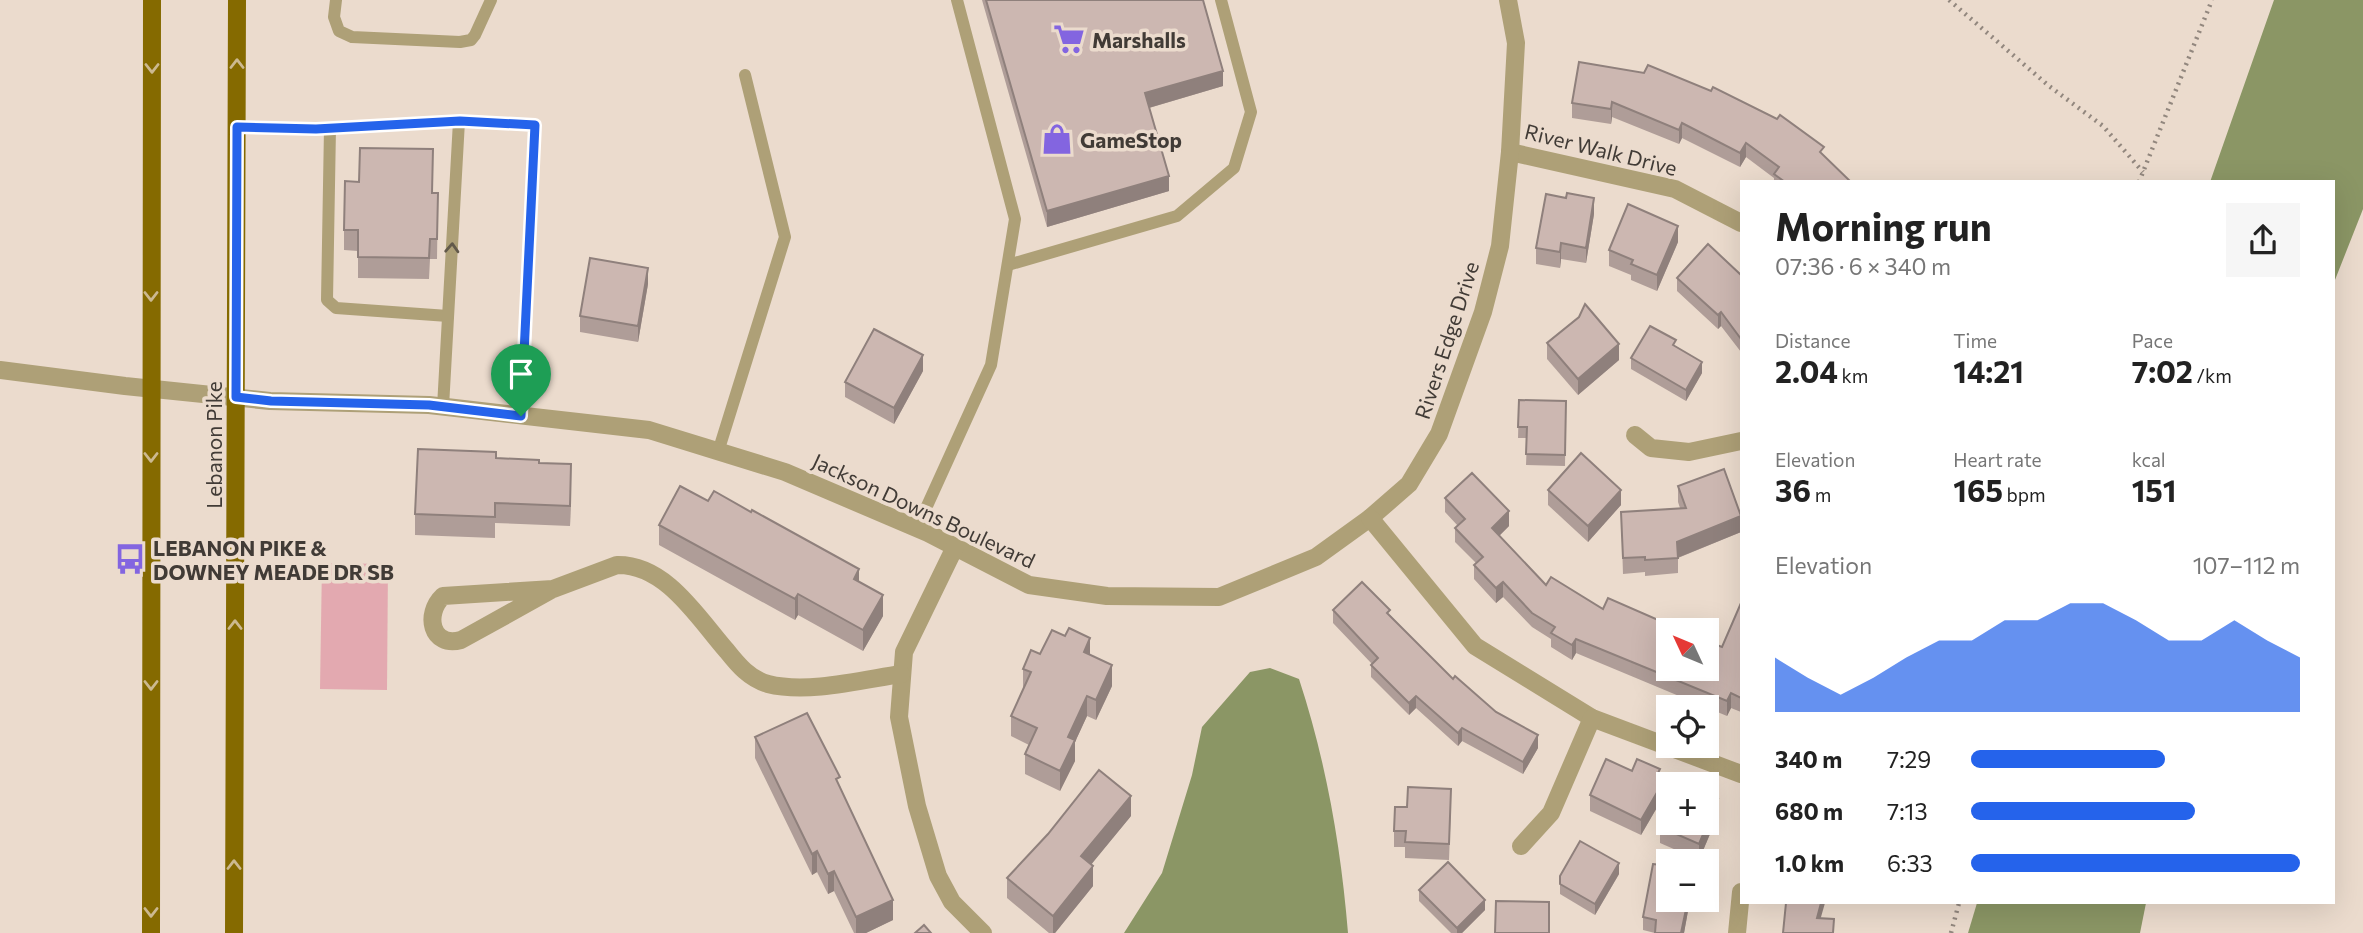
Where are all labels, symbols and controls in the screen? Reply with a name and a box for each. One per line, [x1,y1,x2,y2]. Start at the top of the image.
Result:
supermarket icon: Marshalls [1052,22,1086,56]
place label: Marshalls [1092,27,1186,52]
one-way arrow [229,58,245,68]
one-way arrow [144,63,160,74]
street label: River Walk Drive [1522,118,1680,180]
shop icon: GameStop [1040,122,1074,156]
place label: GameStop [1080,127,1182,152]
text: Morning run [1775,202,1992,249]
button: share [2226,203,2300,277]
one-way arrow [444,242,459,253]
text: 07:36 · 6 × 340 m [1775,252,1951,280]
street label: Rivers Edge Drive [1409,258,1483,422]
one-way arrow [143,291,159,301]
text: Distance [1775,329,1851,352]
text: Time [1953,329,1997,352]
text: Pace [2132,329,2173,352]
pin [491,344,551,416]
text: 2.04 [1775,352,1838,389]
text: 14:21 [1953,352,2024,389]
text: 7:02 [2132,352,2193,389]
icon: arrive [502,355,540,393]
text: km [1838,364,1868,387]
text: /km [2193,364,2232,387]
street label: Lebanon Pike [201,381,226,509]
street label: Jackson Downs Boulevard [809,447,1039,573]
text: Elevation [1775,448,1855,471]
text: Heart rate [1953,448,2042,471]
text: kcal [2132,448,2166,471]
one-way arrow [143,453,159,463]
text: 36 [1775,471,1811,508]
text: 165 [1953,471,2003,508]
text: 151 [2132,471,2176,508]
text: m [1811,483,1831,506]
text: bpm [2003,483,2046,506]
place label: LEBANON PIKE & DOWNEY MEADE DR SB [153,535,394,584]
bus stop icon: LEBANON PIKE & DOWNEY MEADE DR SB [113,542,147,576]
text: Elevation [1775,551,1872,579]
text: 107–112 m [2193,551,2300,579]
north arrow [1656,618,1718,681]
map controls [1656,618,1719,912]
one-way arrow [227,619,243,629]
one-way arrow [143,680,159,691]
button: locate [1656,695,1719,758]
text: 340 m [1775,745,1842,773]
text: 7:29 [1887,745,1931,773]
button: + [1656,772,1719,835]
text: 680 m [1775,797,1843,825]
text: 7:13 [1887,797,1928,825]
button: − [1656,849,1719,912]
text: 1.0 km [1775,849,1844,877]
text: 6:33 [1887,849,1933,877]
one-way arrow [226,859,242,870]
one-way arrow [143,908,159,918]

